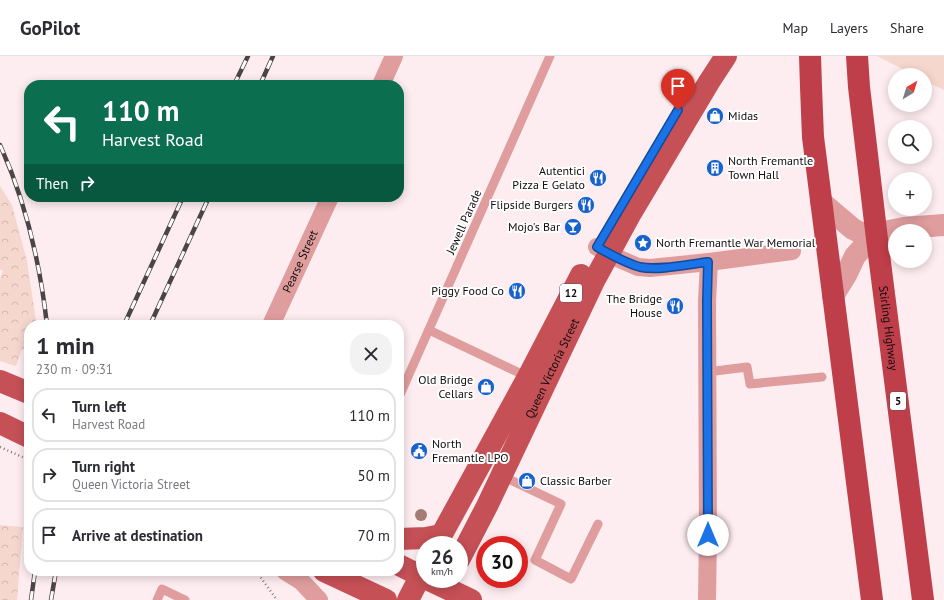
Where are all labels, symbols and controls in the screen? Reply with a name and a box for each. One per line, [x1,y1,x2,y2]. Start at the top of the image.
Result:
text: GoPilot [20,16,80,40]
text: Map [782,19,808,37]
text: Layers [830,19,868,37]
text: Share [890,19,924,37]
north arrow [888,68,932,112]
map controls [888,68,932,268]
pin [661,69,695,110]
icon: arrive [667,75,689,97]
text: 110 m [102,92,179,129]
icon: left [36,96,88,148]
shop icon: Midas [705,106,725,126]
place label: Midas [728,108,758,123]
button: search [888,120,932,164]
text: Harvest Road [102,128,203,151]
place label: North Fremantle Town Hall [728,153,813,182]
building icon: North Fremantle Town Hall [705,158,725,178]
place label: Autentici Pizza E Gelato [512,163,585,192]
restaurant icon: Autentici Pizza E Gelato [588,168,608,188]
icon: right [76,172,98,194]
button: + [888,172,932,216]
text: Then [36,174,68,193]
street label: Jewell Parade [442,187,484,257]
restaurant icon: Flipside Burgers [576,195,596,215]
place label: Flipside Burgers [490,197,573,212]
bar icon: Mojo's Bar [563,217,583,237]
place label: Mojo's Bar [508,219,560,234]
button: − [888,224,932,268]
street label: Pearse Street [279,227,321,295]
place icon: North Fremantle War Memorial [633,233,653,253]
place label: North Fremantle War Memorial [656,235,816,250]
restaurant icon: Piggy Food Co [507,281,527,301]
place label: Piggy Food Co [431,283,504,298]
road number: 12 [560,284,582,302]
street label: Stirling Highway [876,285,902,372]
place label: The Bridge House [606,291,662,320]
restaurant icon: The Bridge House [665,296,685,316]
street label: Queen Victoria Street [522,316,582,421]
text: 1 min [36,330,95,361]
button: close [350,333,392,375]
text: 230 m · 09:31 [36,361,113,378]
place label: Old Bridge Cellars [418,372,473,401]
shop icon: Old Bridge Cellars [476,377,496,397]
road number: 5 [890,392,906,410]
text: Turn left [72,397,126,416]
icon: left [38,404,60,426]
text: 110 m [349,406,390,425]
text: Harvest Road [72,416,145,433]
place label: North Fremantle LPO [432,436,508,465]
public building icon: North Fremantle LPO [409,441,429,461]
text: Turn right [72,457,135,476]
icon: right [38,464,60,486]
text: 50 m [357,466,390,485]
shop icon: Classic Barber [517,471,537,491]
place label: Classic Barber [540,473,612,488]
text: Queen Victoria Street [72,476,190,493]
position arrow [687,514,729,556]
icon: arrive [38,524,60,546]
text: Arrive at destination [72,526,203,545]
text: 70 m [357,526,390,545]
speed limit sign: 30 [476,536,528,588]
text: 26 [431,544,453,570]
text: km/h [431,565,453,578]

